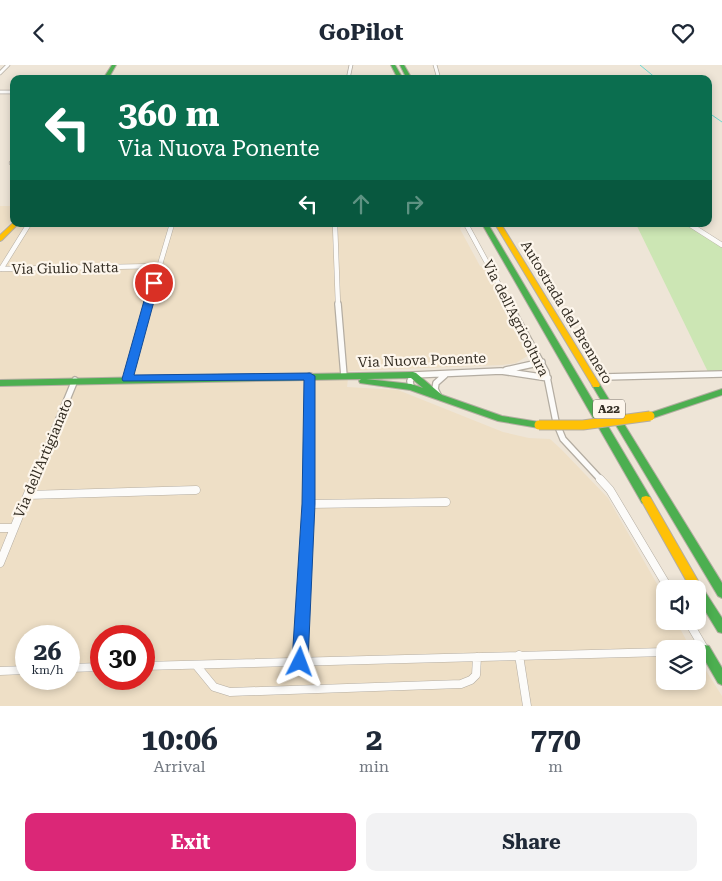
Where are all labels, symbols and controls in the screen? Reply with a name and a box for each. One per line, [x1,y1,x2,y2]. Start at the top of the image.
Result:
icon: back [25,19,53,47]
icon: heart [669,19,697,47]
text: GoPilot [319,20,403,45]
text: 360 m [118,94,219,135]
icon: left [35,95,100,160]
text: Via Nuova Ponente [118,136,320,161]
icon: left [294,190,322,218]
icon: ahead [347,190,375,218]
icon: right [400,190,428,218]
street label: Autostrada del Brennero [518,238,616,386]
street label: Via dell'Agricoltura [480,257,552,379]
street label: Via Giulio Natta [11,259,119,277]
pin [133,262,175,304]
icon: arrive [140,269,168,297]
street label: Via Nuova Ponente [358,350,487,370]
street label: Via dell'Artigianato [11,396,75,520]
road number: A22 [593,399,625,419]
map controls [656,580,706,690]
button: sound [656,580,706,630]
speed limit sign: 30 [90,625,155,690]
position arrow [273,635,325,687]
text: 26 [33,637,62,666]
button: layers [656,640,706,690]
text: km/h [31,663,64,677]
text: 10:06 [141,722,218,757]
text: 2 [366,722,382,757]
text: 770 [530,722,581,757]
text: Arrival [154,757,206,776]
text: min [359,757,389,776]
text: m [548,757,563,776]
button: Exit [25,813,356,871]
button: Share [366,813,697,871]

